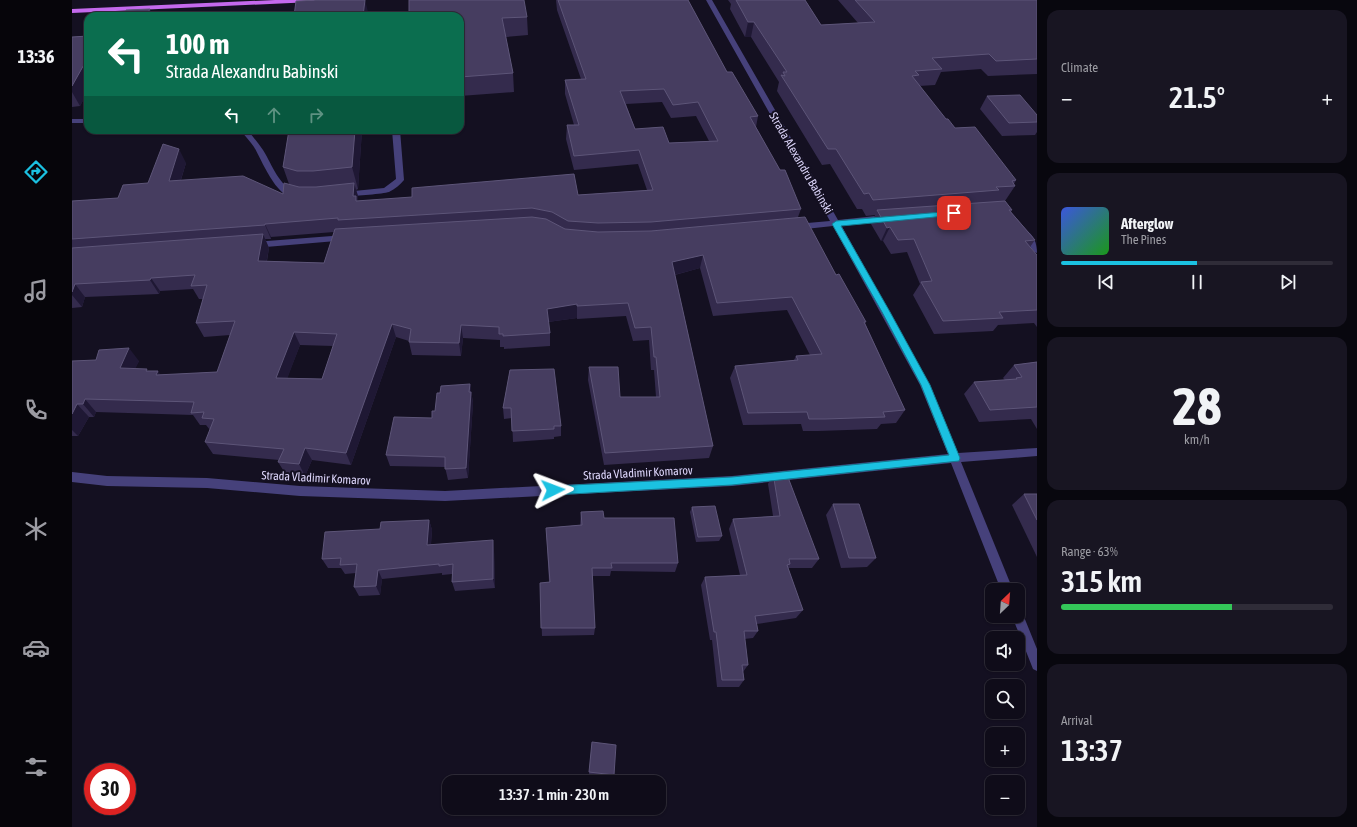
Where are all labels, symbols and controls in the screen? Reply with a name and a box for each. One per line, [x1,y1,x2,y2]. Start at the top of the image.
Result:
icon: left [100,28,152,80]
text: 100 m [166,28,229,60]
text: 13:36 [17,46,55,67]
text: Climate [1061,60,1098,75]
text: Strada Alexandru Babinski [166,61,338,82]
text: 21.5° [1169,80,1225,114]
text: − [1061,84,1072,110]
text: + [1322,84,1333,110]
icon: left [221,104,243,126]
icon: ahead [263,104,285,126]
icon: right [305,104,327,126]
street label: Strada Alexandru Babinski [766,110,836,216]
icon: directions [22,158,50,186]
pin [937,196,971,230]
icon: arrive [943,202,965,224]
text: Afterglow [1121,215,1174,232]
text: The Pines [1121,232,1166,247]
icon: previous [1095,271,1117,293]
icon: pause [1186,271,1208,293]
icon: next [1277,271,1299,293]
icon: music [22,277,50,305]
text: 28 [1173,376,1221,436]
icon: phone [22,396,50,424]
text: km/h [1184,432,1210,447]
street label: Strada Vladimir Komarov [583,463,693,483]
street label: Strada Vladimir Komarov [261,468,371,488]
position arrow [532,469,574,511]
icon: climate [22,515,50,543]
text: Range · 63% [1061,544,1118,559]
text: 315 km [1061,564,1142,598]
north arrow [985,583,1025,623]
map controls [985,583,1025,815]
button: sound [985,631,1025,671]
icon: car [22,634,50,662]
button: search [985,679,1025,719]
text: Arrival [1061,713,1093,728]
button: + [985,727,1025,767]
text: 13:37 [1061,733,1123,767]
icon: filters [22,753,50,781]
speed limit sign: 30 [84,763,136,815]
button: − [985,775,1025,815]
text: 13:37 · 1 min · 230 m [499,786,609,803]

